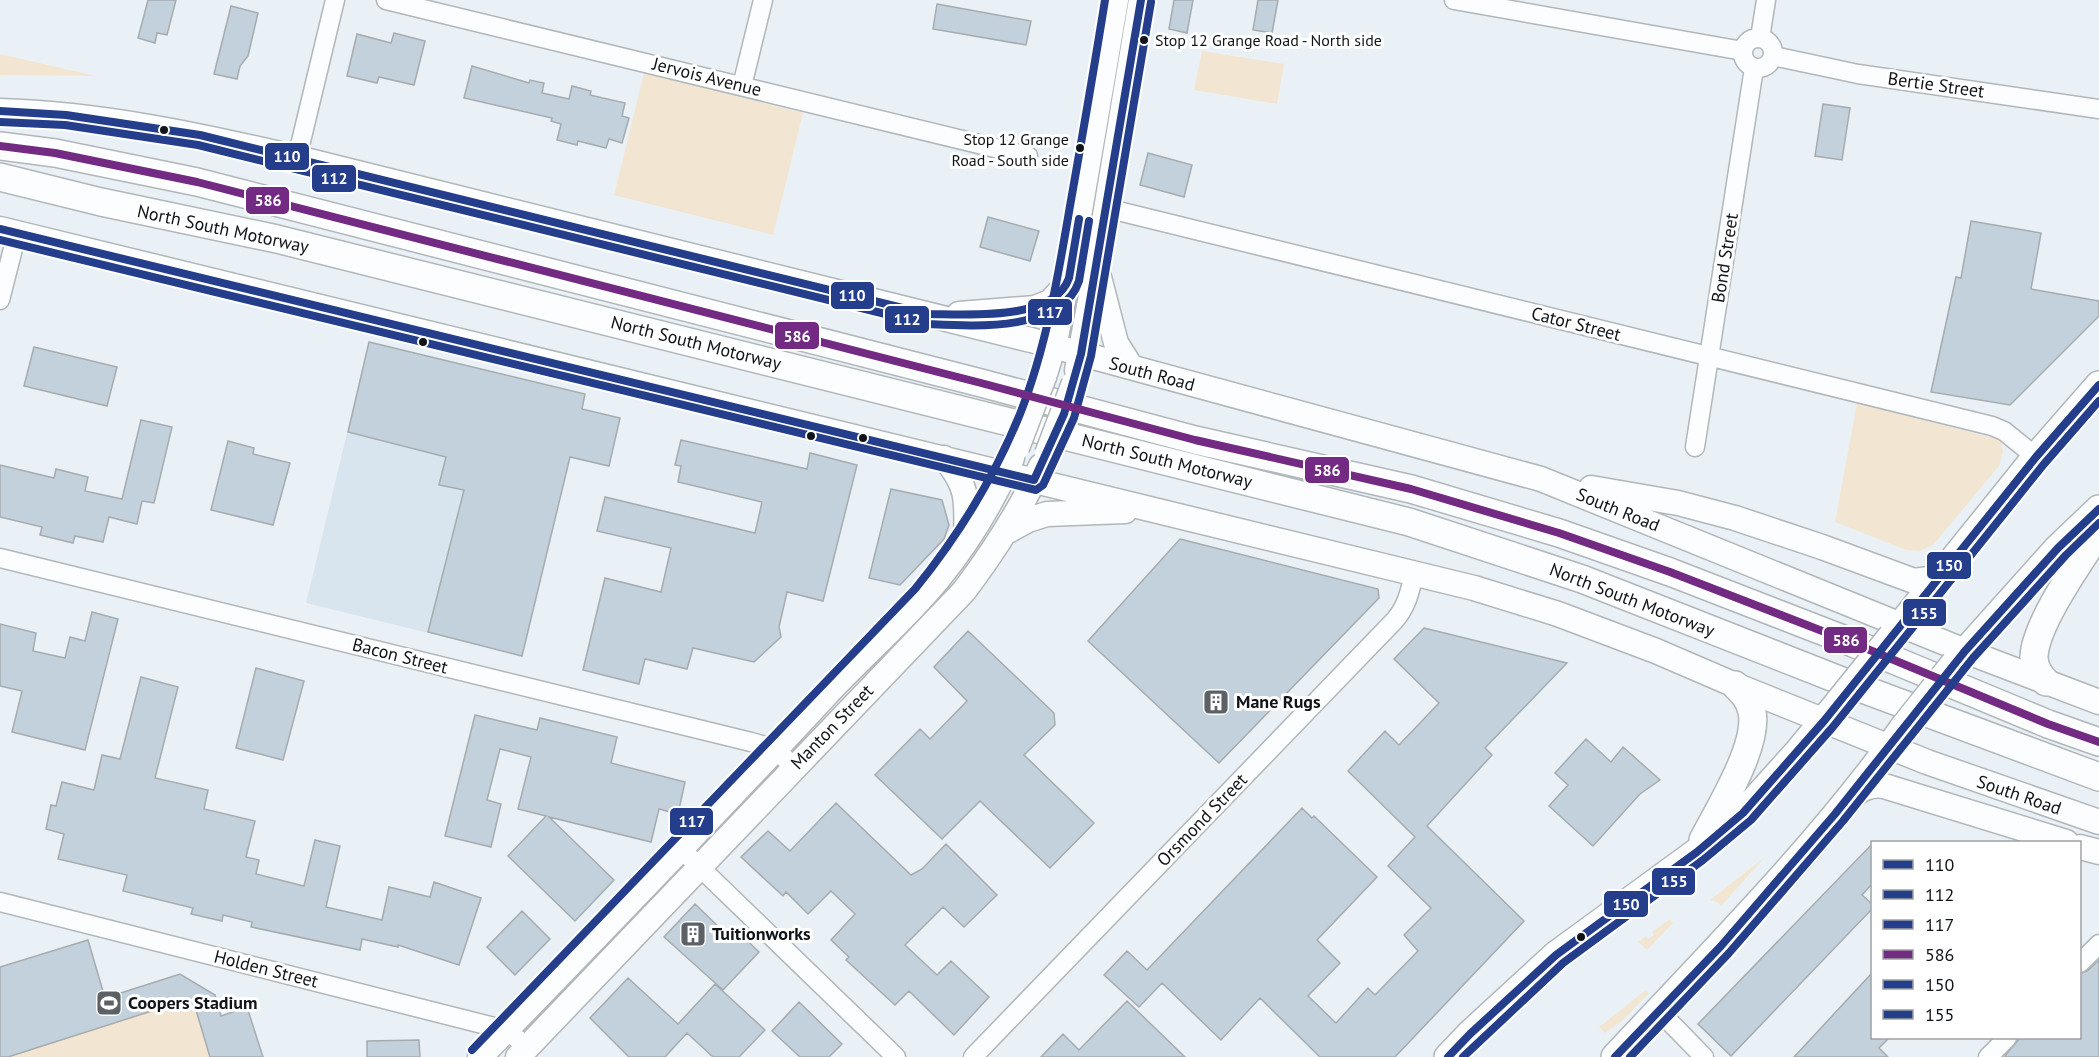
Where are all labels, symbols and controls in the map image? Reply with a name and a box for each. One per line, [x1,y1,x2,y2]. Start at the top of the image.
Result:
place label: Stop 12 Grange Road - North side [1155,30,1382,50]
marker: Stop 12 Grange Road - North side [1138,34,1150,46]
street label: Jervois Avenue [649,52,764,101]
street label: Bertie Street [1886,66,1986,103]
unlabelled marker [158,124,170,136]
place label: Stop 12 Grange Road - South side [951,129,1069,170]
line badge: 110 [264,142,310,171]
marker: Stop 12 Grange Road - South side [1074,142,1086,154]
text: 110 [273,146,301,166]
line badge: 112 [311,164,357,193]
text: 112 [320,168,348,188]
line badge: 586 [245,186,290,215]
text: 586 [254,190,282,210]
street label: North South Motorway [135,199,312,258]
street label: Bond Street [1706,211,1743,304]
line badge: 110 [830,281,875,310]
text: 110 [838,285,866,305]
line badge: 117 [1027,298,1073,326]
street label: Cator Street [1529,301,1623,346]
text: 117 [1036,302,1064,322]
line badge: 112 [884,305,930,334]
text: 112 [893,309,921,329]
street label: North South Motorway [608,310,784,375]
line badge: 586 [774,321,820,350]
text: 586 [783,326,811,346]
unlabelled marker [417,336,429,348]
street label: South Road [1107,351,1198,396]
street label: North South Motorway [1079,428,1255,493]
unlabelled marker [805,430,817,442]
unlabelled marker [857,432,869,444]
line badge: 586 [1304,456,1350,484]
text: 586 [1313,460,1341,480]
street label: South Road [1573,482,1663,537]
line badge: 150 [1926,551,1972,580]
text: 150 [1935,555,1963,575]
street label: North South Motorway [1546,557,1719,642]
line badge: 155 [1902,598,1947,627]
text: 155 [1910,603,1938,623]
line badge: 586 [1823,626,1868,654]
text: 586 [1832,630,1860,650]
street label: Bacon Street [350,633,450,678]
street label: Manton Street [785,679,878,774]
building icon: Mane Rugs [1201,687,1231,717]
place label: Mane Rugs [1236,690,1321,713]
street label: Orsmond Street [1151,768,1252,871]
street label: South Road [1974,769,2064,820]
line badge: 117 [669,807,714,836]
text: 117 [678,811,706,831]
legend [1871,841,2081,1039]
text: 110 [1925,853,1955,876]
line badge: 155 [1651,867,1696,896]
text: 155 [1660,871,1688,891]
text: 112 [1925,883,1954,906]
line badge: 150 [1603,890,1649,918]
text: 150 [1612,894,1640,914]
text: 117 [1925,913,1954,936]
building icon: Tuitionworks [678,919,708,949]
place label: Tuitionworks [712,922,811,945]
unlabelled marker [1575,931,1587,943]
text: 586 [1925,943,1954,966]
street label: Holden Street [212,944,321,993]
text: 150 [1925,973,1955,996]
sports icon: Coopers Stadium [94,988,124,1018]
place label: Coopers Stadium [128,991,258,1014]
text: 155 [1925,1003,1954,1026]

